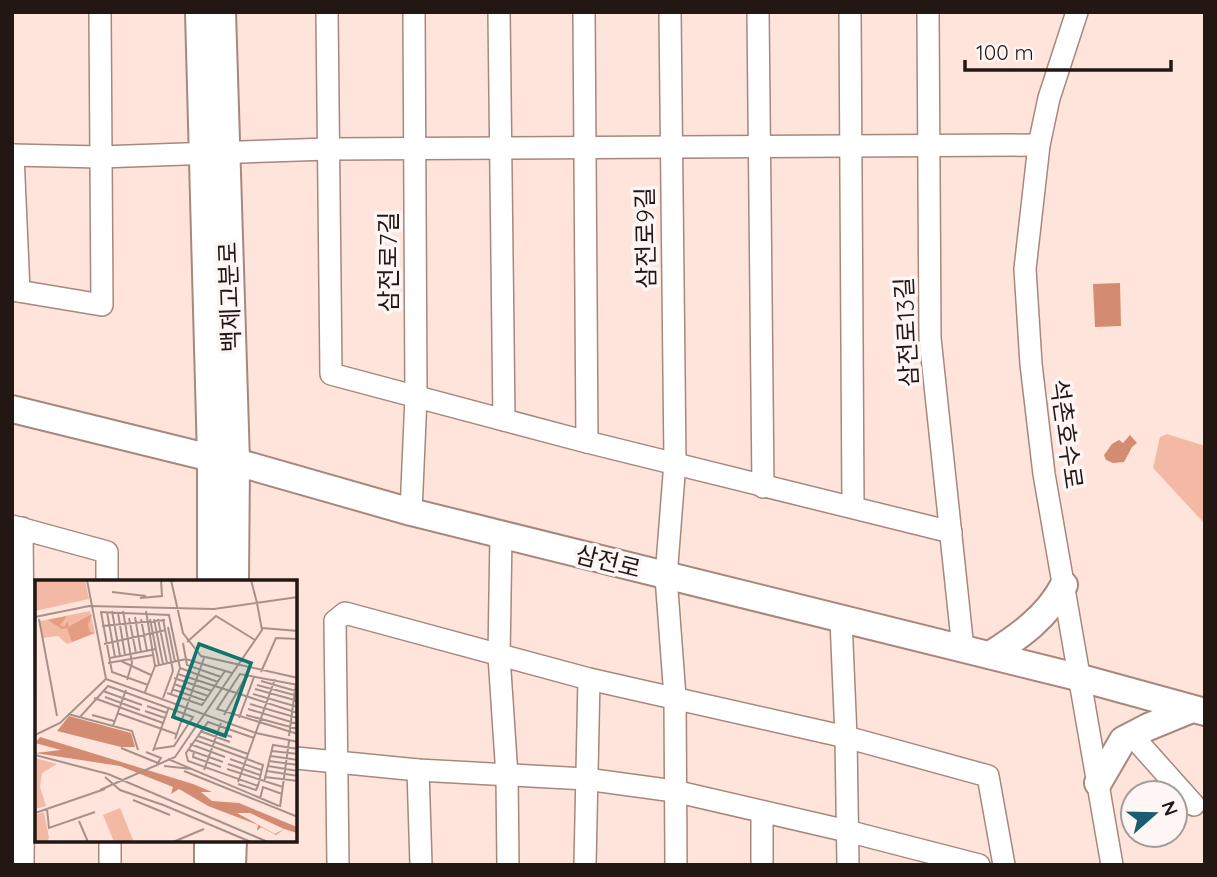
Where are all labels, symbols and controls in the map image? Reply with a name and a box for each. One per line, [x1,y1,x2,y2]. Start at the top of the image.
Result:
scale bar [965,28,1172,72]
text: 100 m [976,39,1034,65]
street label: 삼전로9길 [629,187,661,289]
street label: 삼전로7길 [373,212,403,312]
street label: 백제고분로 [212,241,246,353]
street label: 삼전로13길 [888,276,924,388]
street label: 석촌호수로 [1044,377,1090,491]
street label: 삼전로 [572,538,644,584]
inset map [35,580,298,842]
north arrow [1119,779,1189,849]
text: N [1156,798,1184,819]

